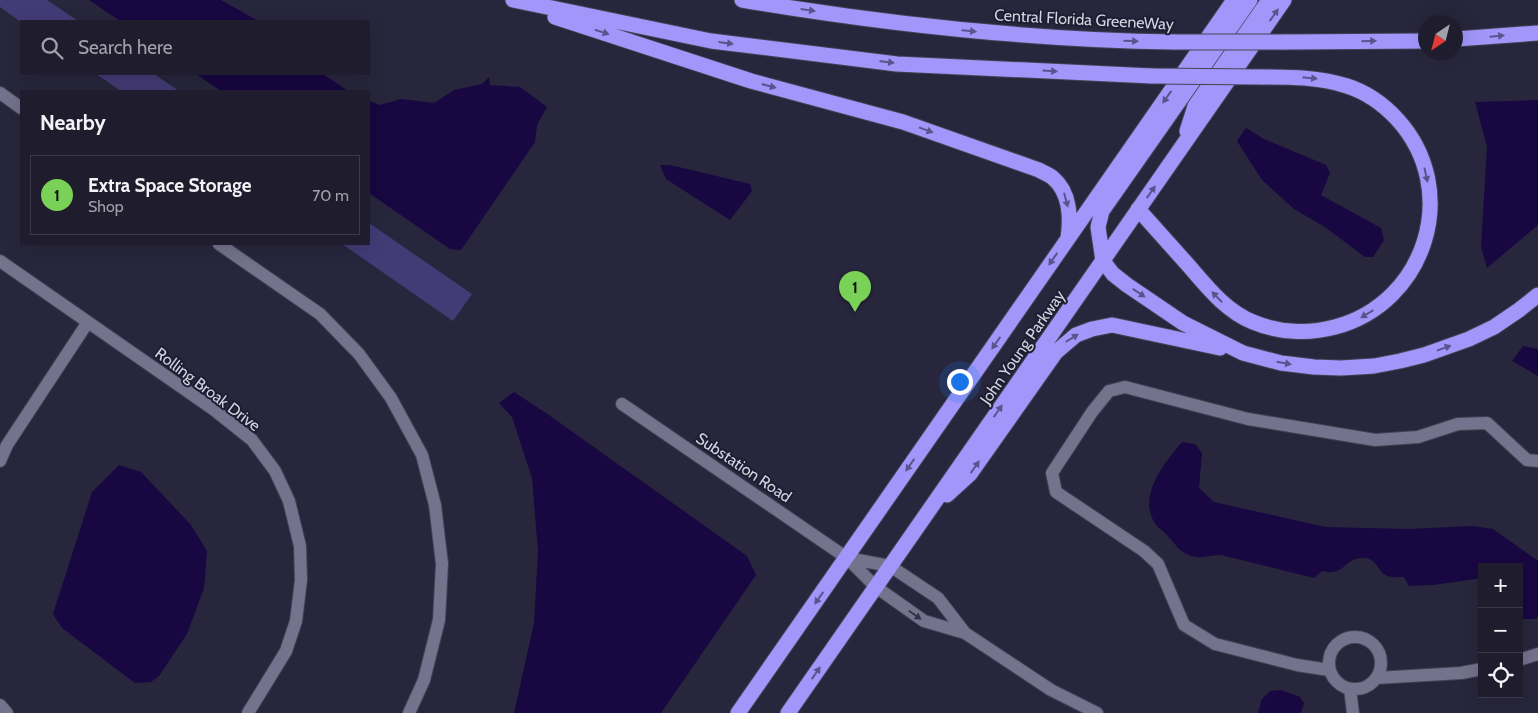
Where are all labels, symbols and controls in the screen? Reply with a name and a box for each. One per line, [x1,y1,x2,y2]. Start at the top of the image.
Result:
street label: Central Florida GreeneWay [994,5,1174,34]
one-way arrow [800,7,816,15]
one-way arrow [1269,8,1279,22]
north arrow [1418,15,1463,60]
search box [20,20,370,75]
one-way arrow [961,27,977,35]
one-way arrow [594,29,609,36]
one-way arrow [1489,32,1505,40]
icon: search [38,34,66,62]
text: Search here [78,36,172,59]
one-way arrow [1123,37,1139,45]
one-way arrow [1361,37,1377,45]
one-way arrow [718,39,734,47]
one-way arrow [880,58,896,66]
one-way arrow [1042,67,1058,75]
one-way arrow [1302,74,1318,82]
one-way arrow [762,82,777,90]
one-way arrow [1162,91,1172,104]
text: Nearby [40,110,106,135]
one-way arrow [918,127,933,134]
one-way arrow [1422,167,1430,182]
text: Extra Space Storage [88,174,251,197]
one-way arrow [1146,185,1156,199]
text: 1 [54,186,60,205]
text: 70 m [312,186,349,205]
one-way arrow [1062,193,1070,208]
text: Shop [88,197,124,216]
one-way arrow [1048,253,1058,266]
pin: 1 [839,271,871,312]
street label: John Young Parkway [975,287,1069,409]
one-way arrow [1132,289,1146,298]
one-way arrow [1211,292,1223,304]
one-way arrow [1360,309,1373,318]
one-way arrow [1066,334,1079,343]
one-way arrow [991,336,1001,349]
street label: Rolling Broak Drive [151,344,264,435]
one-way arrow [1437,344,1452,352]
one-way arrow [1277,359,1293,367]
your location [947,369,973,395]
one-way arrow [993,404,1003,418]
street label: Substation Road [692,429,795,506]
one-way arrow [905,459,915,472]
one-way arrow [970,460,980,474]
map controls [1478,563,1523,698]
button: + [1478,563,1523,608]
one-way arrow [814,591,824,604]
button: − [1478,608,1523,653]
one-way arrow [909,610,922,620]
button: locate [1478,653,1523,698]
one-way arrow [811,666,821,680]

